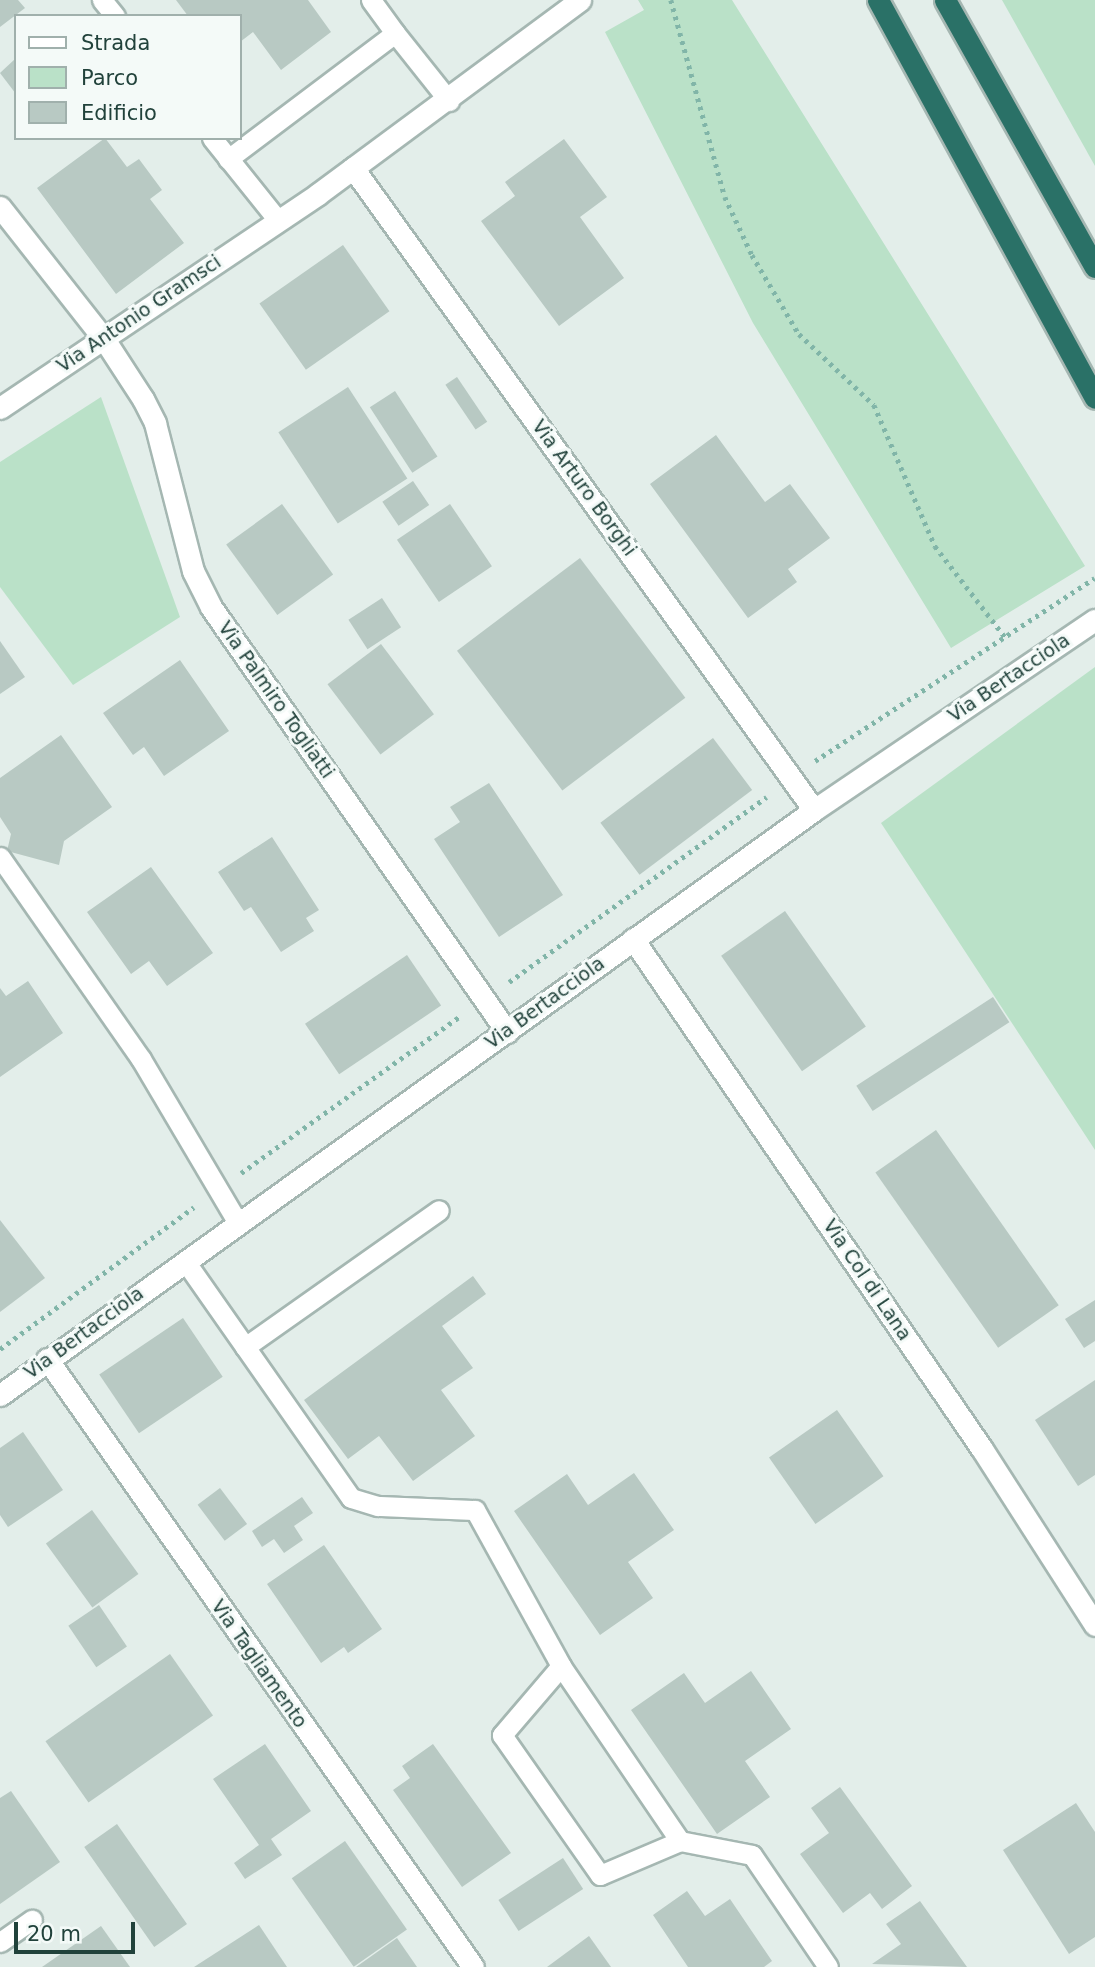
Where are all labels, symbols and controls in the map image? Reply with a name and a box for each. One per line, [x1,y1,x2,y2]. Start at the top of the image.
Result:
legend [14,14,242,140]
text: Strada [81,31,150,55]
text: Parco [81,66,138,90]
text: Edificio [81,101,157,125]
street label: Via Antonio Gramsci [53,251,225,377]
street label: Via Arturo Borghi [527,416,641,560]
street label: Via Palmiro Togliatti [213,617,339,783]
street label: Via Bertacciola [944,629,1074,727]
street label: Via Bertacciola [481,952,609,1054]
street label: Via Col di Lana [818,1215,916,1345]
street label: Via Bertacciola [20,1282,148,1384]
street label: Via Tagliamento [206,1596,312,1732]
scale bar [18,1908,138,1952]
text: 20 m [27,1922,81,1946]

